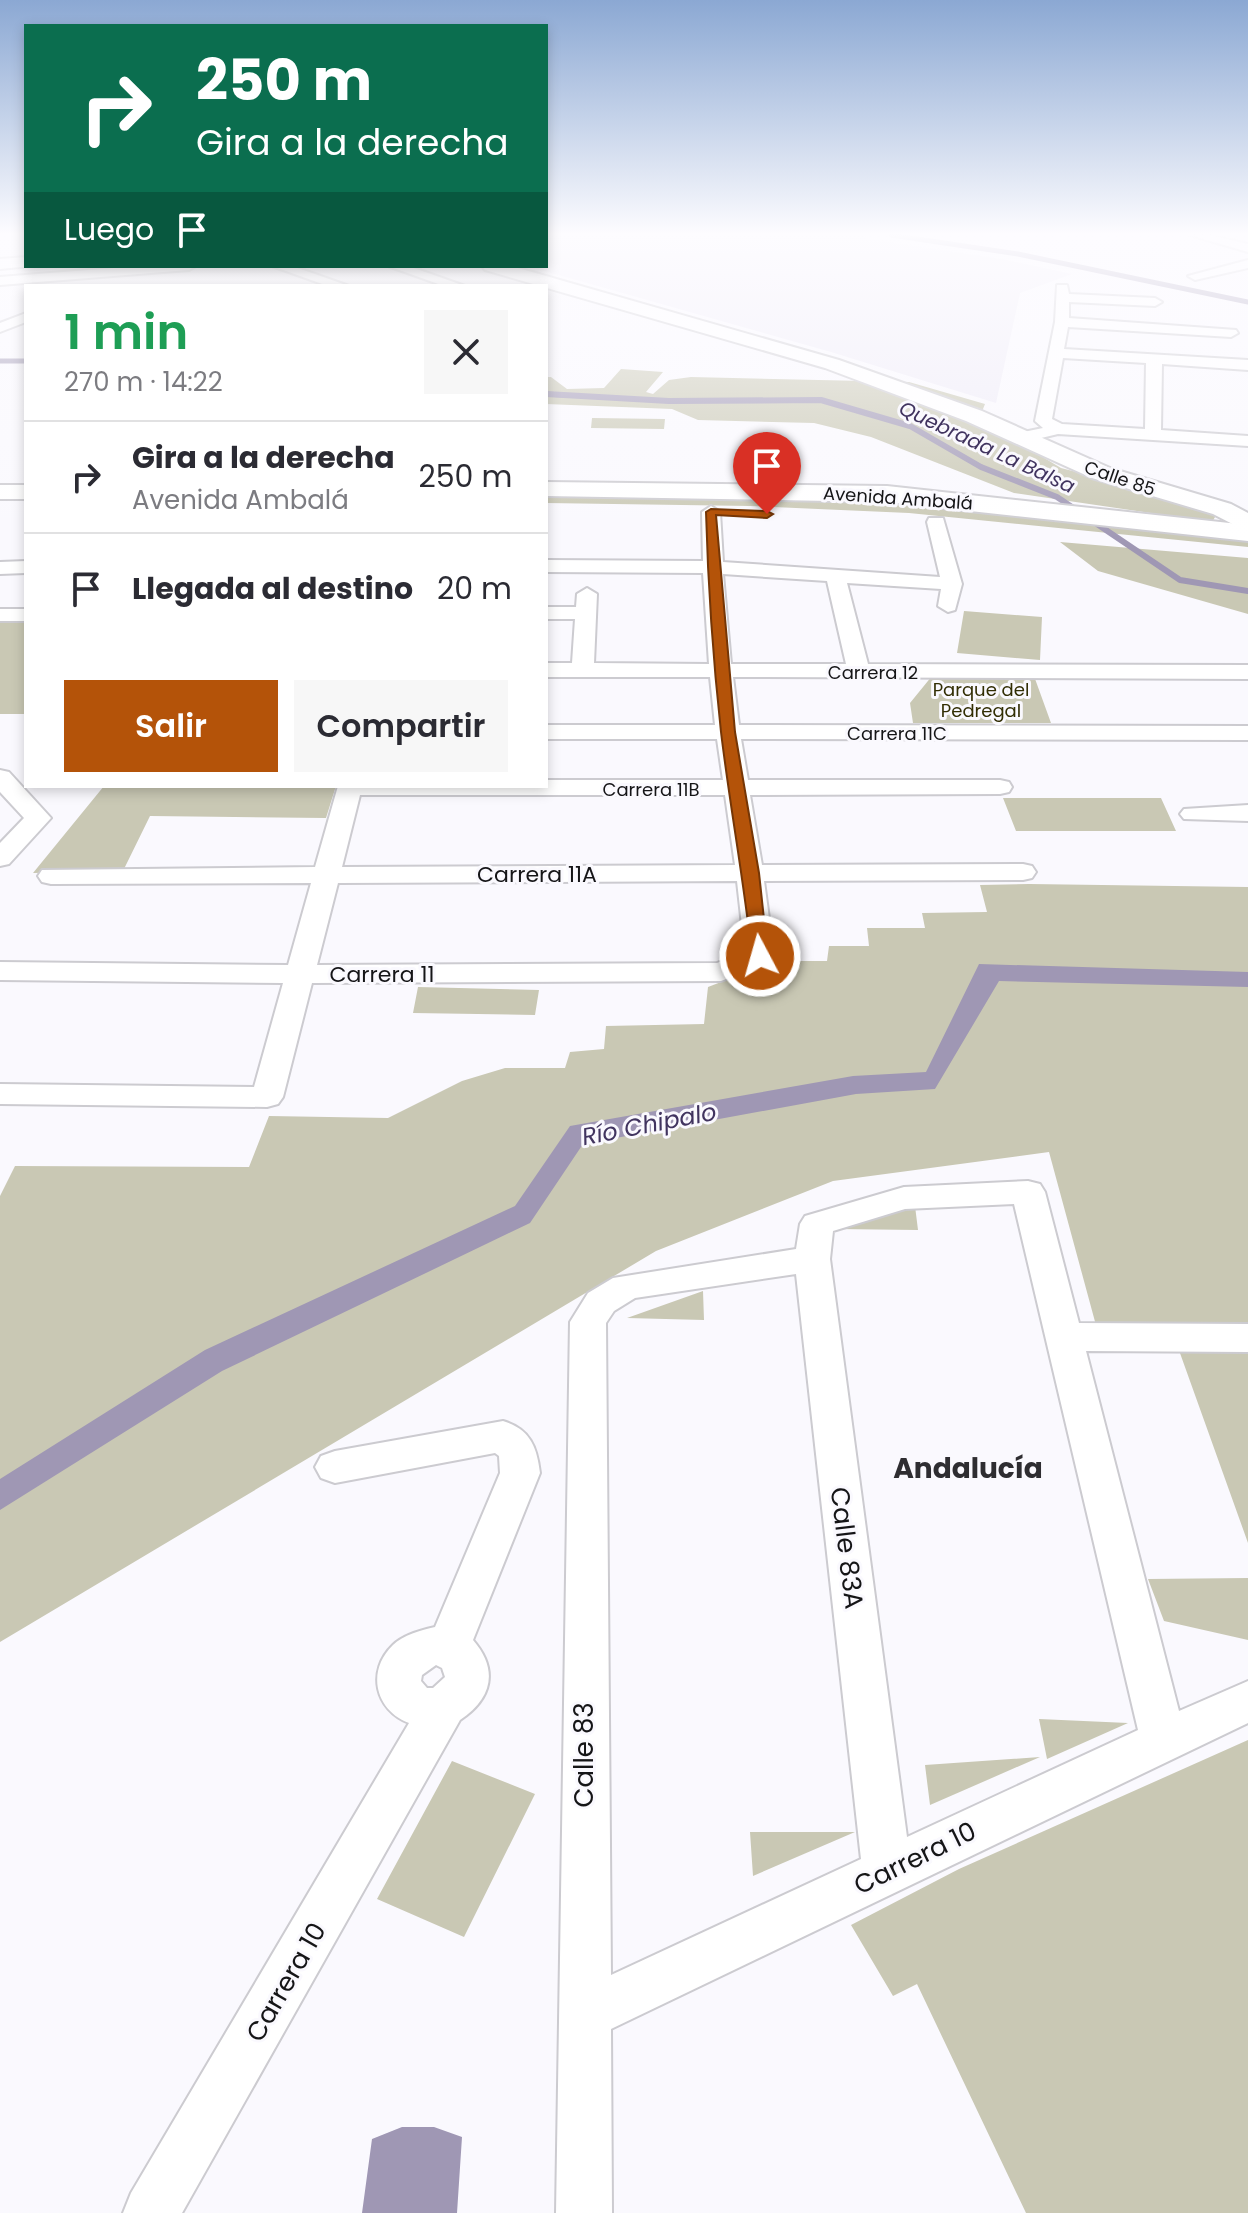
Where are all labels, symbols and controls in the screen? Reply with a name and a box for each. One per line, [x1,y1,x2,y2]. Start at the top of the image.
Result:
text: 250 m [196,41,372,120]
icon: right [64,56,168,160]
text: Gira a la derecha [196,117,509,168]
text: Luego [64,208,154,251]
icon: arrive [170,208,214,252]
text: 1 min [64,299,188,366]
button: close [424,310,508,394]
text: 270 m · 14:22 [64,364,223,400]
water label: Quebrada La Balsa [894,394,1080,500]
pin [733,432,801,514]
text: Gira a la derecha [132,436,395,479]
icon: arrive [745,444,789,488]
street label: Calle 85 [1081,454,1159,502]
icon: right [64,455,108,499]
text: 250 m [419,455,512,498]
street label: Avenida Ambalá [822,480,974,516]
text: Avenida Ambalá [132,482,349,518]
icon: arrive [64,567,108,611]
text: Llegada al destino [132,567,413,610]
text: 20 m [437,567,512,610]
street label: Carrera 12 [828,660,918,685]
park label: Parque del Pedregal [933,677,1029,723]
button: Salir [64,680,278,772]
button: Compartir [294,680,508,772]
street label: Carrera 11C [847,721,947,746]
street label: Carrera 11B [603,777,699,802]
street label: Carrera 11A [477,859,597,890]
position arrow [718,914,802,998]
street label: Carrera 11 [330,959,434,990]
water label: Río Chipalo [579,1095,719,1153]
district label: Andalucía [893,1449,1043,1488]
street label: Calle 83A [822,1485,872,1611]
street label: Calle 83 [566,1702,602,1808]
street label: Carrera 10 [848,1813,982,1903]
street label: Carrera 10 [237,1916,335,2048]

